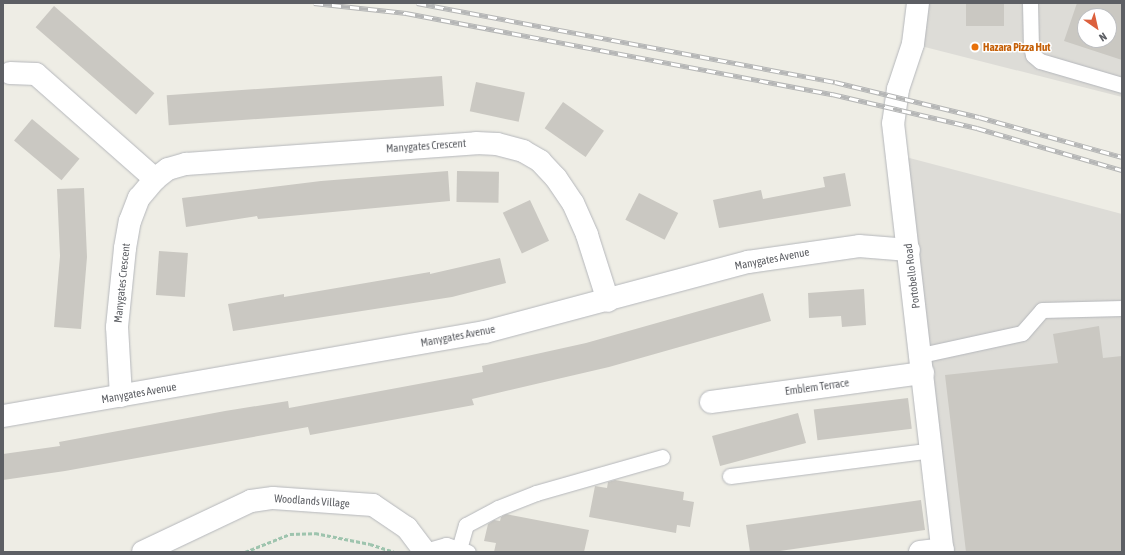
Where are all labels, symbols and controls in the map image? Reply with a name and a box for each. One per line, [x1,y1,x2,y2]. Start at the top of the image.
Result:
north arrow [1077,8,1117,48]
text: N [1097,30,1109,44]
place label: Hazara Pizza Hut [983,40,1050,54]
marker: Hazara Pizza Hut [970,42,980,52]
street label: Manygates Crescent [386,137,466,155]
street label: Manygates Crescent [111,243,133,323]
street label: Portobello Road [901,243,923,309]
street label: Manygates Avenue [734,245,810,273]
street label: Manygates Avenue [420,322,496,350]
street label: Emblem Terrace [784,376,850,398]
street label: Manygates Avenue [100,380,178,406]
street label: Woodlands Village [274,492,350,510]

